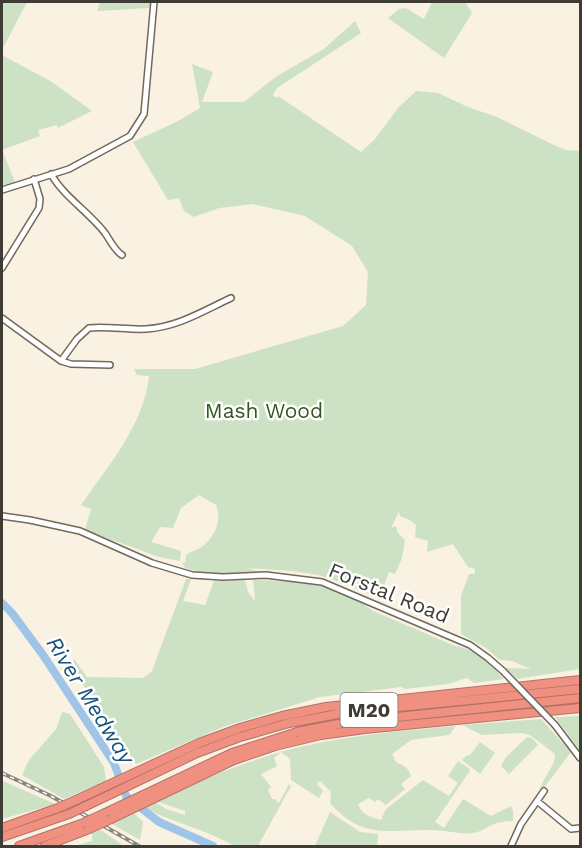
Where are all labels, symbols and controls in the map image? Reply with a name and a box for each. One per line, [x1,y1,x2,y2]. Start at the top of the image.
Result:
park label: Mash Wood [205,398,323,423]
street label: Forstal Road [325,557,453,628]
water label: River Medway [41,632,141,770]
road number: M20 [340,693,398,727]

